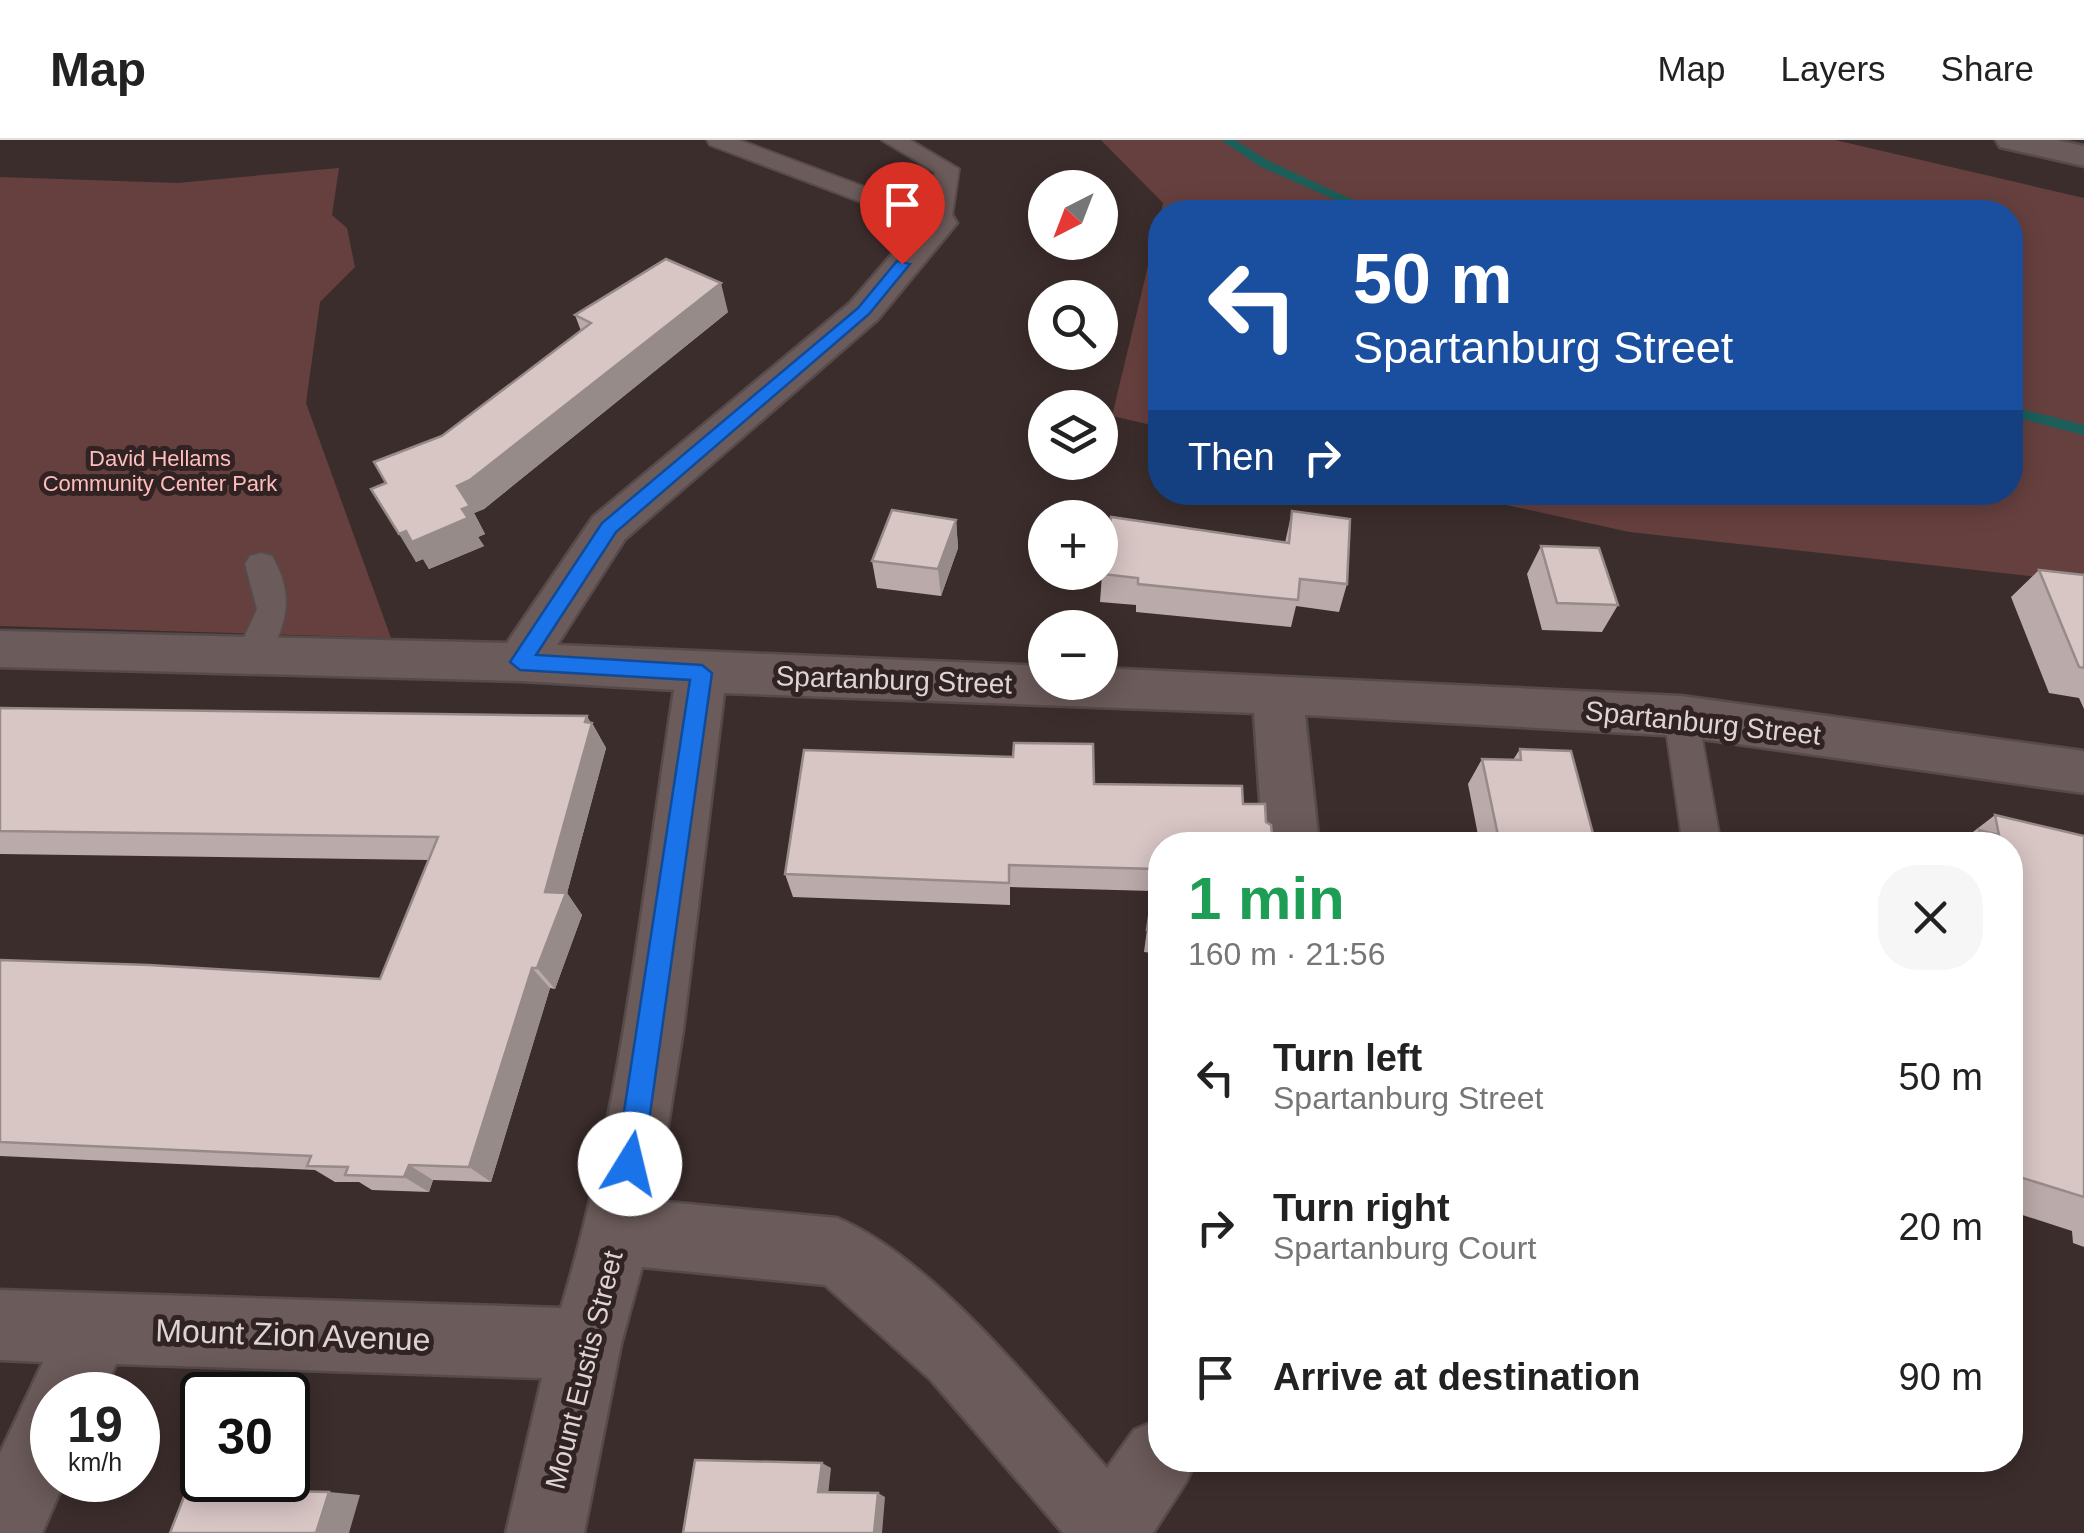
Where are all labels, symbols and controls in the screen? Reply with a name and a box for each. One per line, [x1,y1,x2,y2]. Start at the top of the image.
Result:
text: Map [50,43,146,96]
text: Map [1657,49,1726,88]
text: Layers [1781,49,1886,88]
text: Share [1941,49,2034,88]
pin [860,162,945,265]
north arrow [1028,170,1118,260]
map controls [1028,170,1118,700]
icon: arrive [875,177,930,232]
icon: left [1188,240,1318,370]
text: 50 m [1353,240,1513,318]
button: search [1028,280,1118,370]
text: Spartanburg Street [1353,322,1733,373]
button: layers [1028,390,1118,480]
icon: right [1295,430,1350,485]
text: Then [1188,436,1275,478]
park label: David Hellams Community Center Park [43,446,278,496]
button: + [1028,500,1118,590]
button: − [1028,610,1118,700]
street label: Spartanburg Street [775,660,1013,700]
street label: Spartanburg Street [1584,695,1822,751]
text: 1 min [1188,865,1345,932]
button: close [1878,865,1983,970]
text: 160 m · 21:56 [1188,936,1385,972]
text: Turn left [1273,1037,1422,1079]
icon: left [1188,1050,1243,1105]
text: 50 m [1899,1056,1983,1098]
text: Spartanburg Street [1273,1080,1543,1116]
position arrow [578,1112,682,1216]
text: Turn right [1273,1187,1450,1229]
icon: right [1188,1200,1243,1255]
text: 20 m [1899,1206,1983,1248]
text: Spartanburg Court [1273,1230,1536,1266]
street label: Mount Eustis Street [539,1248,629,1492]
street label: Mount Zion Avenue [155,1312,431,1358]
icon: arrive [1188,1350,1243,1405]
text: Arrive at destination [1273,1356,1640,1398]
text: 90 m [1899,1356,1983,1398]
speed limit sign: 30 [180,1372,310,1502]
text: 19 [67,1397,123,1453]
text: km/h [68,1448,122,1476]

